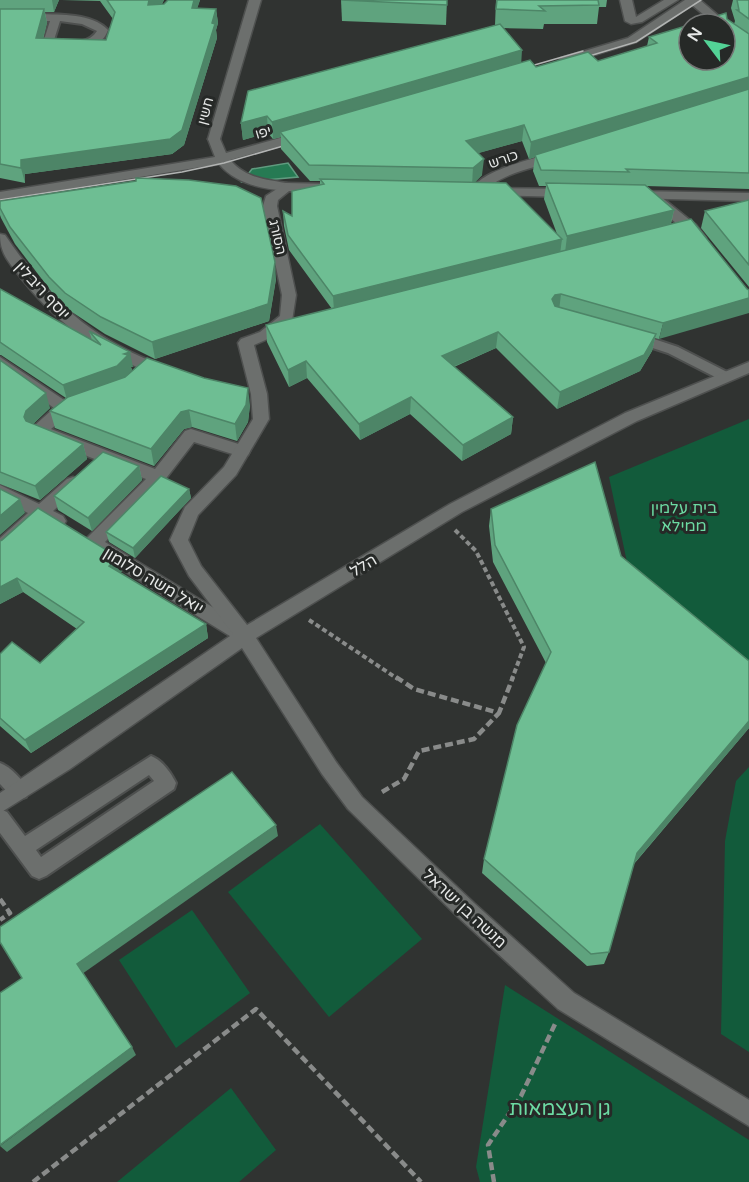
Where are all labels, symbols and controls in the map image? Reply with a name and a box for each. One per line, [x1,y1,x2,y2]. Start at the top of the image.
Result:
north arrow [677,12,737,72]
text: N [683,24,707,45]
street label: חשין [194,95,217,127]
street label: יפו [253,122,273,143]
street label: כורש [486,146,520,172]
street label: הסורג [265,218,290,257]
street label: יוסף ריבלין [10,257,74,324]
park label: בית עלמין ממילא [651,498,717,536]
street label: יואל משה סלומון [100,543,207,619]
street label: הלל [346,550,381,582]
street label: מנשה בן ישראל [418,865,510,953]
park label: גן העצמאות [509,1097,611,1121]

